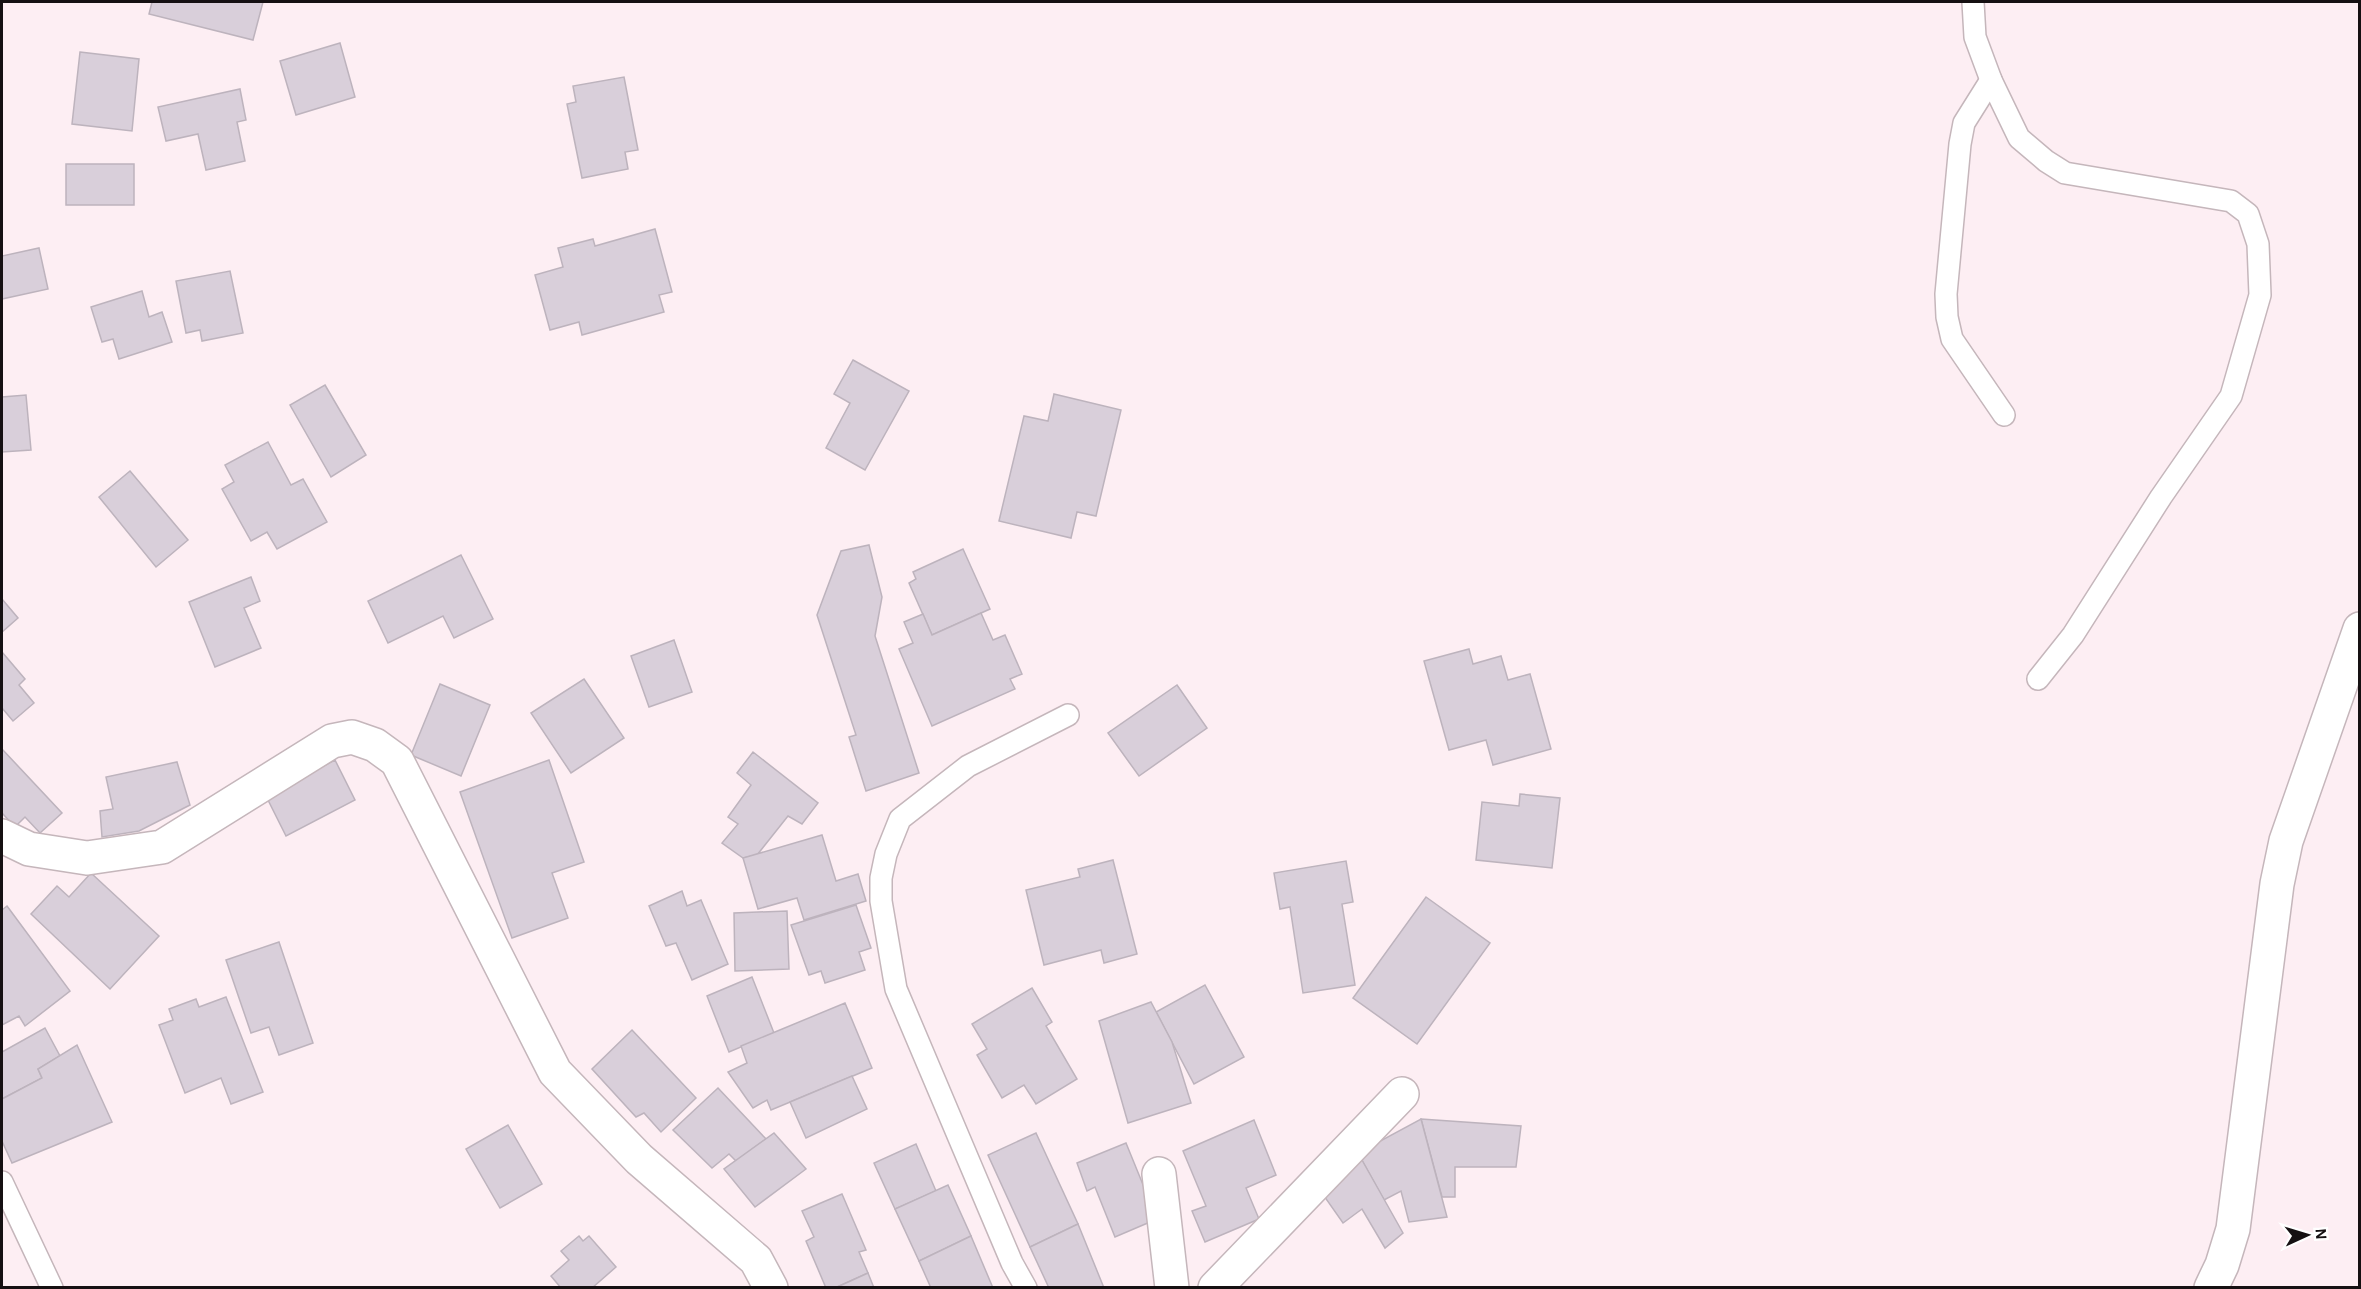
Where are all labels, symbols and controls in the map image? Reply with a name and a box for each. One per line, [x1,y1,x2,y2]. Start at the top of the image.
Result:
north arrow [2277,1205,2337,1265]
text: N [2313,1228,2329,1240]

